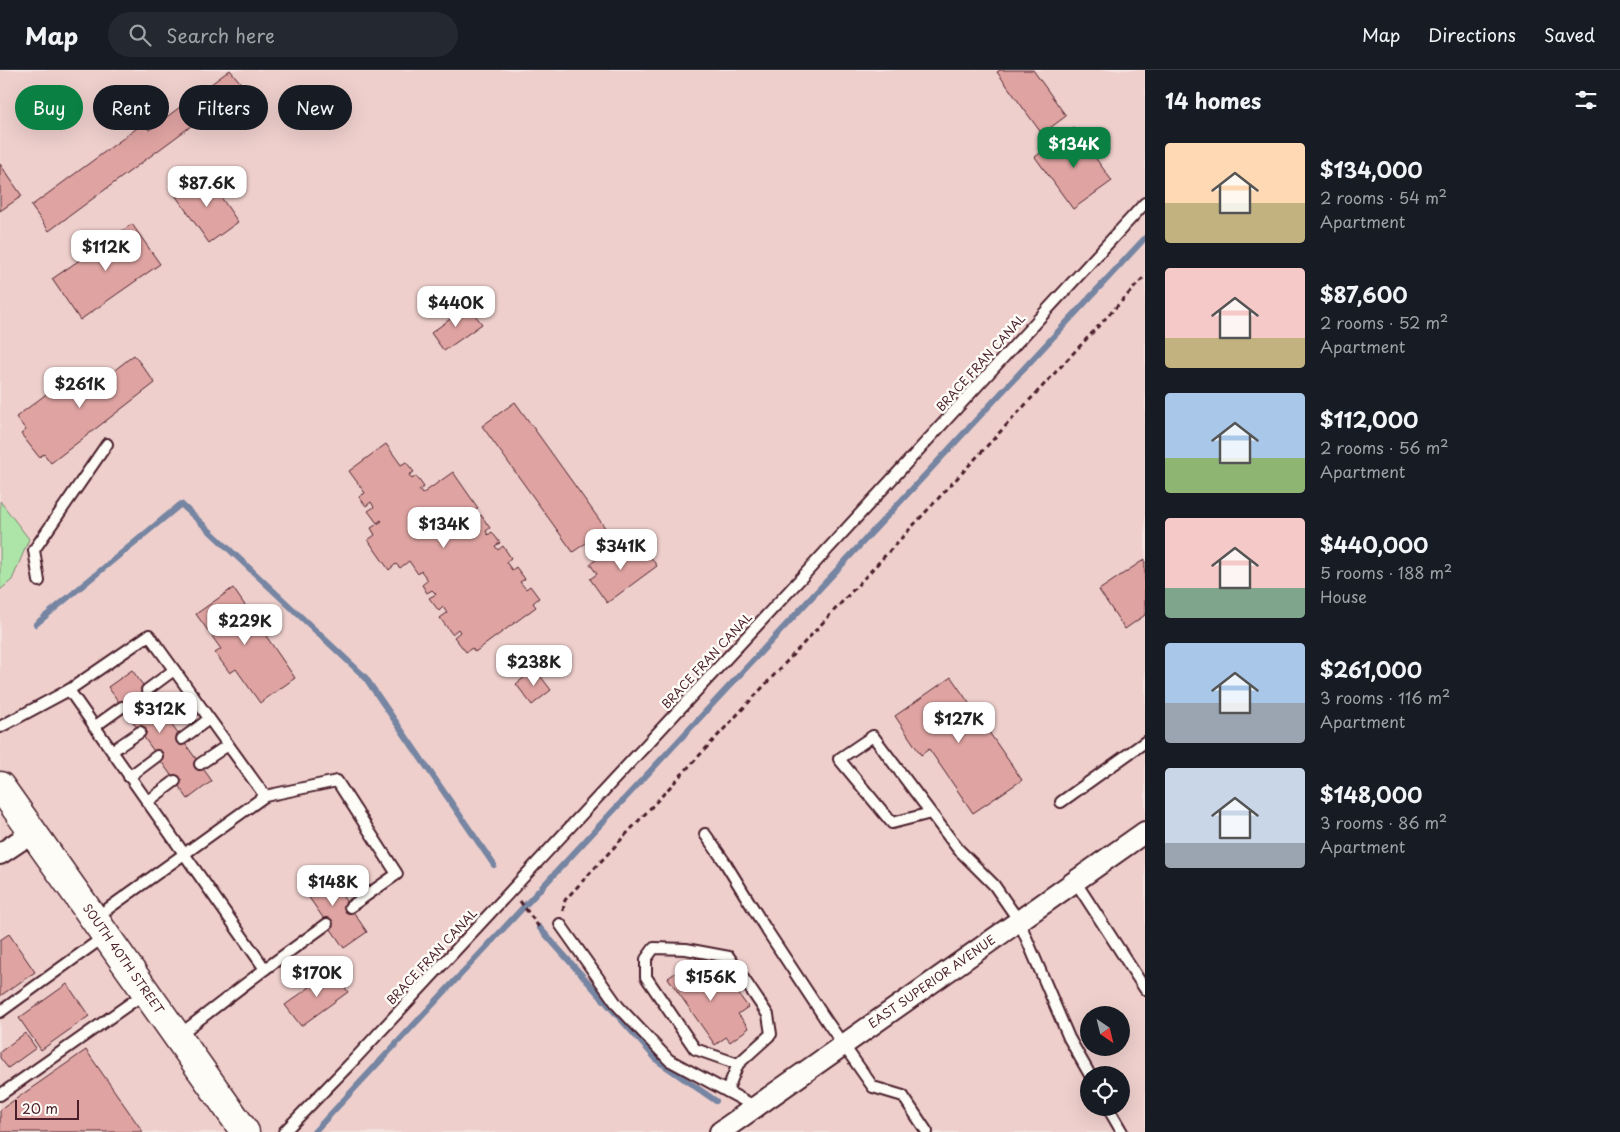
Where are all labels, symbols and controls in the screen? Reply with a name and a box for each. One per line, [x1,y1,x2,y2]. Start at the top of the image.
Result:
search box [108,12,458,57]
text: Map [25,17,78,53]
icon: search [126,21,154,49]
text: Search here [166,21,275,49]
text: Map [1362,21,1400,48]
text: Directions [1428,21,1516,48]
text: Saved [1544,21,1595,48]
text: 14 homes [1165,84,1261,116]
chip: Buy [15,85,83,130]
chip: Rent [93,85,169,130]
chip: Filters [179,85,268,130]
chip: New [278,85,352,130]
icon: filters [1572,86,1600,114]
pin: $134K [1039,126,1109,169]
text: $134K [1049,131,1100,155]
text: $134,000 [1320,153,1423,185]
icon: home [1205,163,1265,223]
pin: $87.6K [166,166,248,208]
text: $87.6K [179,170,235,194]
text: 2 rooms · 54 m² [1320,185,1447,209]
text: Apartment [1320,209,1405,233]
pin: $112K [71,230,141,272]
text: $112K [82,234,130,258]
text: $87,600 [1320,278,1408,310]
pin: $440K [421,286,491,328]
icon: home [1205,288,1265,348]
text: $440K [428,290,484,314]
street label: BRACE FRAN CANAL [932,309,1029,415]
text: 2 rooms · 52 m² [1320,310,1448,334]
text: Apartment [1320,334,1405,358]
pin: $261K [45,366,115,409]
text: $261K [55,371,105,395]
text: $112,000 [1320,403,1418,435]
icon: home [1205,413,1265,473]
text: 2 rooms · 56 m² [1320,435,1449,459]
text: Apartment [1320,459,1405,483]
pin: $134K [409,506,479,549]
text: $134K [419,511,470,535]
pin: $341K [586,528,656,571]
text: $440,000 [1320,528,1428,560]
text: $341K [596,533,646,557]
icon: home [1205,538,1265,598]
text: 5 rooms · 188 m² [1320,560,1452,584]
text: House [1320,584,1367,608]
pin: $229K [210,604,280,646]
text: $229K [218,608,272,632]
street label: BRACE FRAN CANAL [657,608,756,712]
pin: $238K [499,644,569,687]
text: $238K [507,649,561,673]
text: $261,000 [1320,653,1422,685]
icon: home [1205,663,1265,723]
text: 3 rooms · 116 m² [1320,685,1450,709]
pin: $312K [125,692,195,734]
text: $312K [134,696,186,720]
pin: $127K [924,702,994,744]
text: $127K [934,706,984,730]
text: Apartment [1320,709,1405,733]
text: $148,000 [1320,778,1422,810]
icon: home [1205,788,1265,848]
text: 3 rooms · 86 m² [1320,810,1447,834]
text: Apartment [1320,834,1405,858]
pin: $148K [298,864,368,907]
text: $148K [308,869,358,893]
street label: SOUTH 40TH STREET [79,900,169,1018]
street label: BRACE FRAN CANAL [382,904,481,1008]
street label: EAST SUPERIOR AVENUE [864,930,999,1032]
pin: $170K [282,956,352,998]
text: $170K [292,960,342,984]
pin: $156K [676,960,746,1002]
text: $156K [686,964,736,988]
north arrow [1080,1006,1130,1056]
map controls [1080,1006,1130,1116]
button: locate [1080,1066,1130,1116]
scale bar [15,1097,79,1120]
text: 20 m [22,1098,58,1119]

